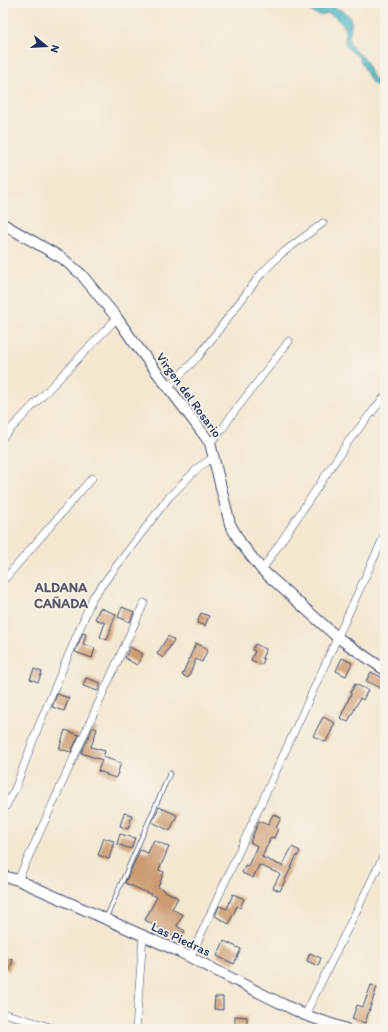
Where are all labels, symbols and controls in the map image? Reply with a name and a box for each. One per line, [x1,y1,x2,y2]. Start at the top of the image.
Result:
north arrow [26,26,66,66]
text: N [48,43,62,54]
street label: Virgen del Rosario [153,350,225,441]
district label: ALDANA CAÑADA [34,579,89,612]
street label: Las Piedras [149,919,213,959]

